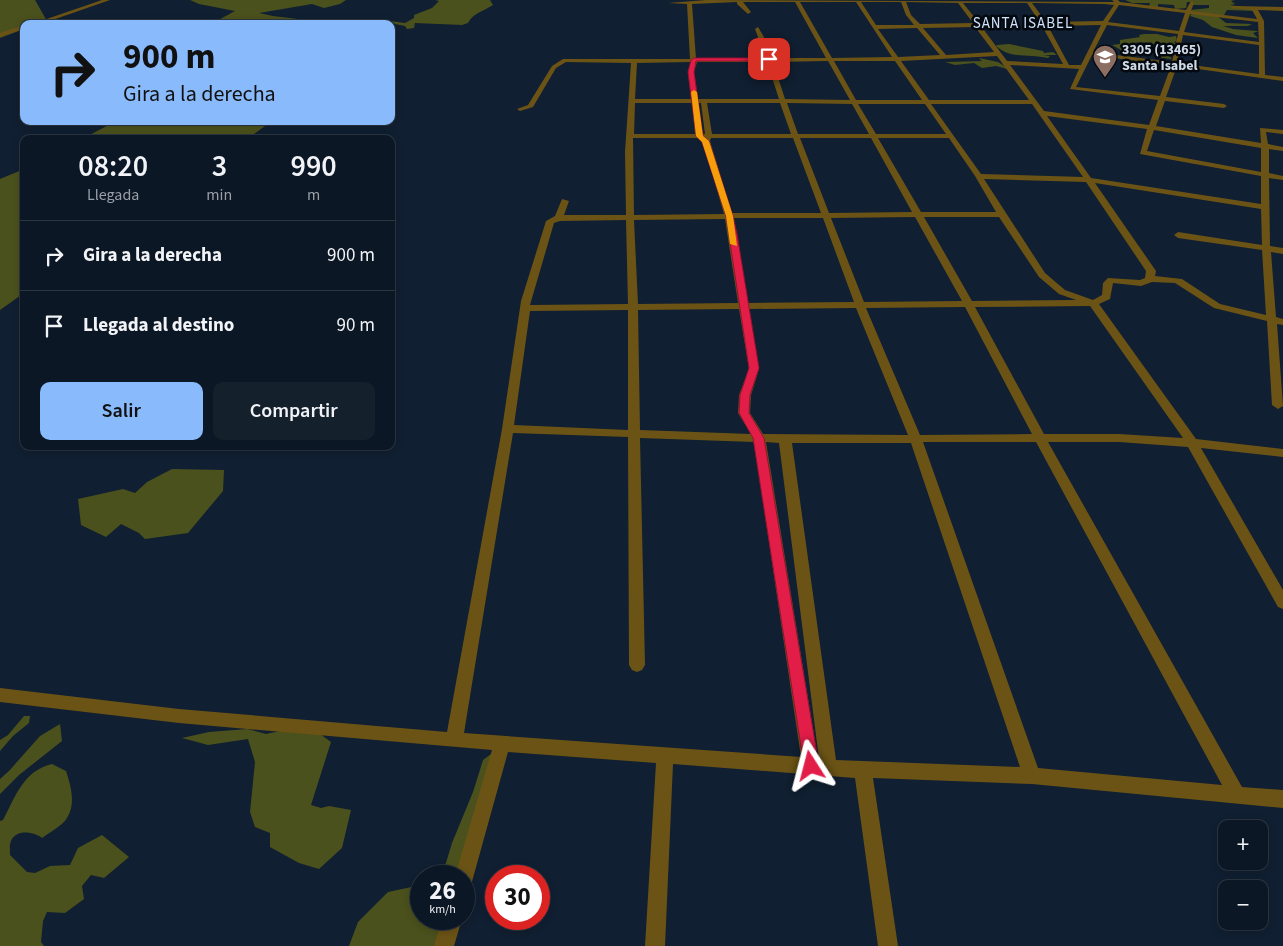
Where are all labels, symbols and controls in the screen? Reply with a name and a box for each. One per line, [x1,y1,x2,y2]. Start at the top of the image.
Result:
district label: SANTA ISABEL [973,13,1073,34]
text: 900 m [123,32,215,82]
pin [748,38,790,80]
icon: right [40,40,105,105]
place label: 3305 (13465) Santa Isabel [1122,40,1201,76]
school or university icon: 3305 (13465) Santa Isabel [1092,44,1118,78]
icon: arrive [755,45,783,73]
text: Gira a la derecha [123,78,276,110]
text: 08:20 [78,145,148,188]
text: 3 [212,145,227,188]
text: 990 [291,145,337,188]
text: Llegada [87,184,139,206]
text: min [206,184,232,206]
text: m [307,184,320,206]
icon: right [40,242,68,270]
text: Gira a la derecha [83,242,222,269]
text: 900 m [327,242,375,269]
icon: arrive [40,312,68,340]
text: Llegada al destino [83,312,234,339]
text: 90 m [337,312,375,339]
button: Salir [40,382,203,440]
button: Compartir [213,382,375,440]
position arrow [784,739,836,791]
map controls [1218,820,1268,930]
button: + [1218,820,1268,870]
speed limit sign: 30 [485,865,550,930]
text: 26 [429,873,456,909]
button: − [1218,880,1268,930]
text: km/h [429,901,456,918]

